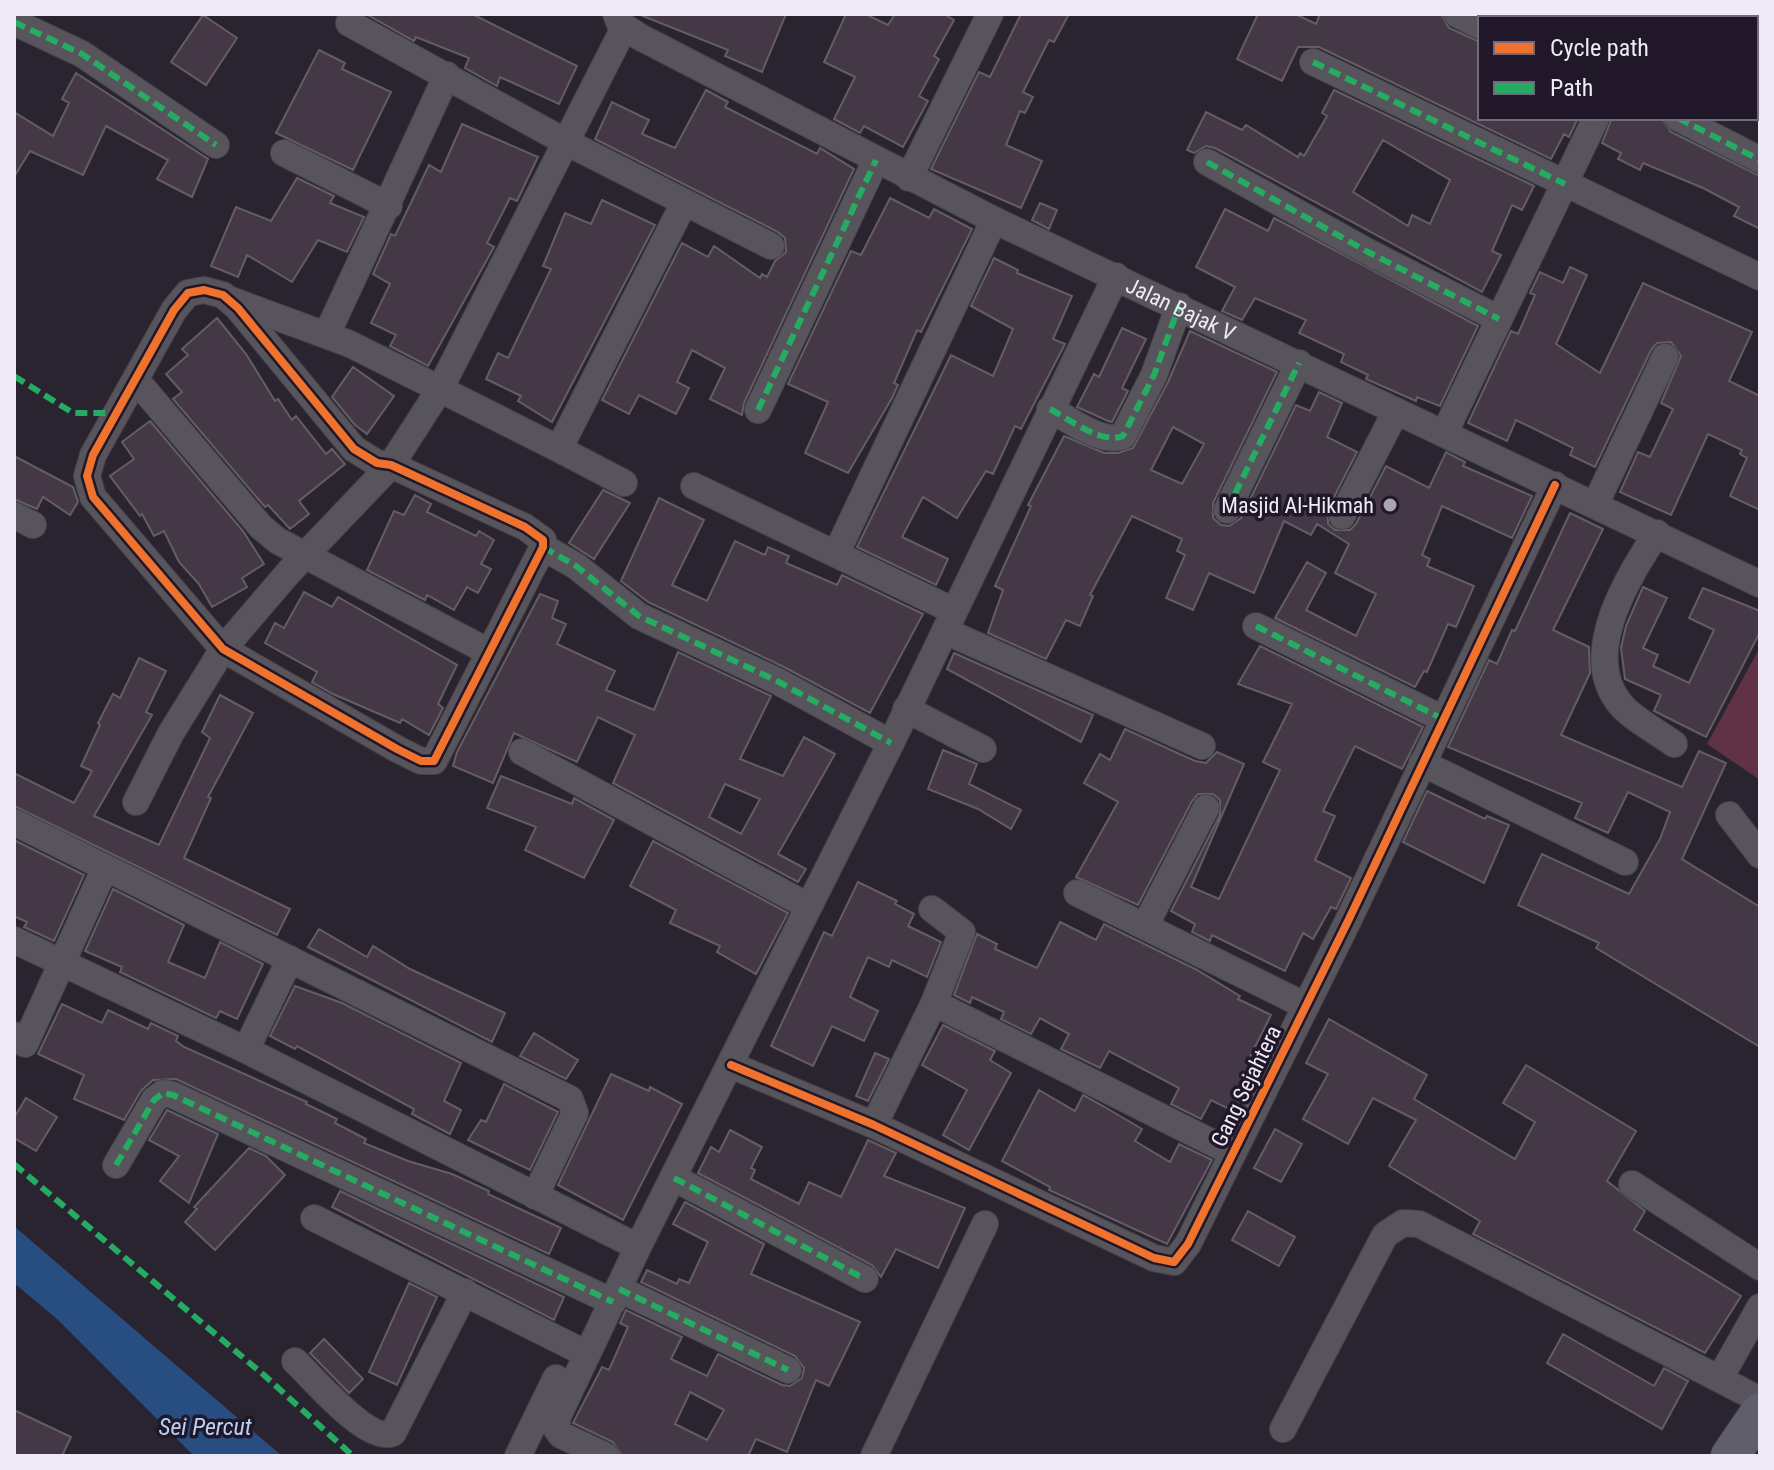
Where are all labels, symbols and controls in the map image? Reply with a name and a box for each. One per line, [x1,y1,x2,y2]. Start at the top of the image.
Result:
legend [1478,16,1758,120]
text: Cycle path [1550,34,1649,62]
text: Path [1550,74,1593,102]
street label: Jalan Bajak V [1122,272,1239,345]
place label: Masjid Al-Hikmah [1221,493,1374,518]
marker: Masjid Al-Hikmah [1381,496,1399,514]
street label: Gang Sejahtera [1206,1021,1286,1151]
water label: Sei Percut [158,1413,252,1441]

